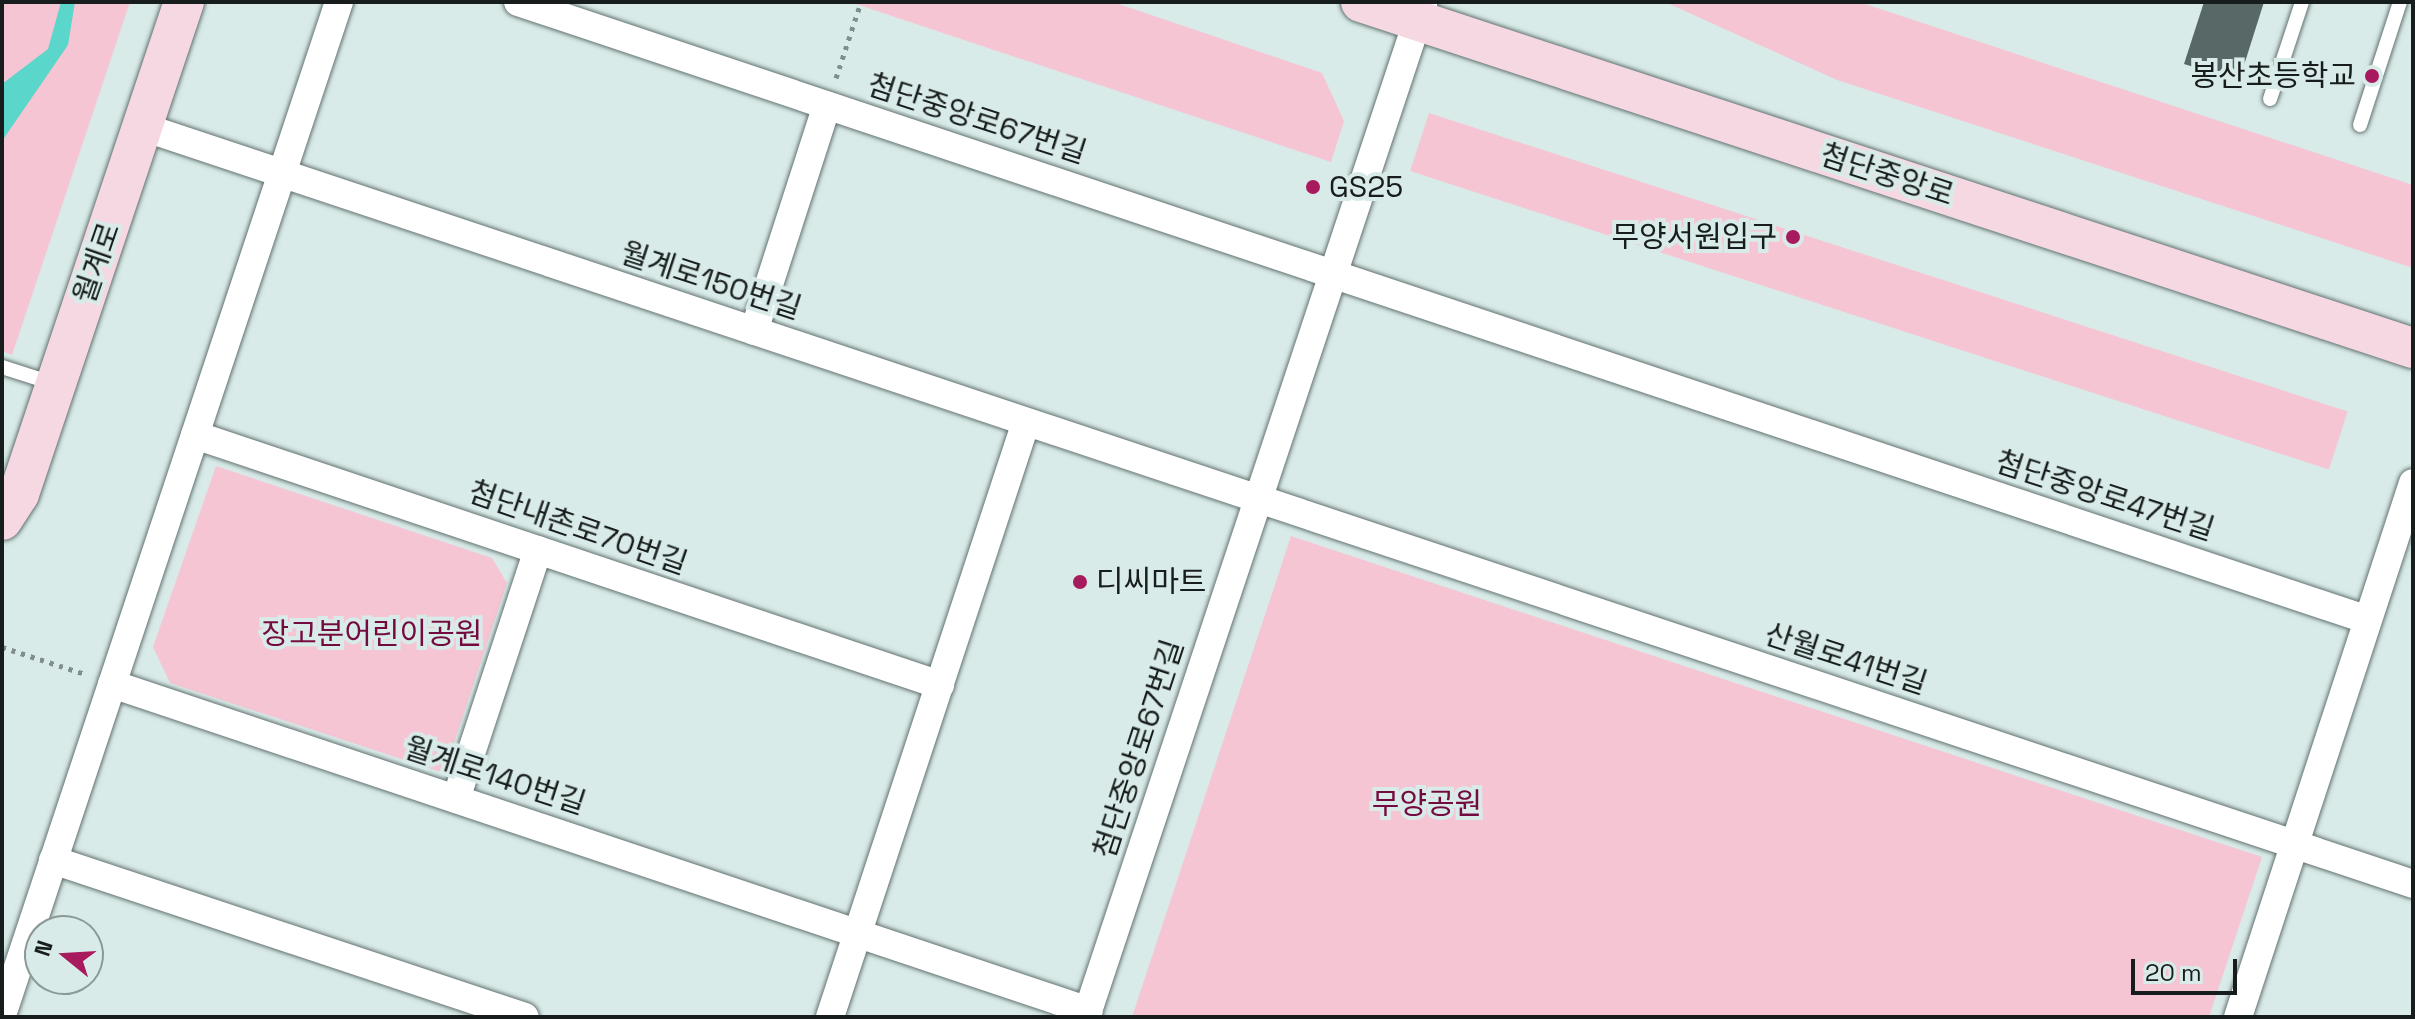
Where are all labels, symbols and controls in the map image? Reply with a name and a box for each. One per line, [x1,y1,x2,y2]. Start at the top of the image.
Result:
place label: 봉산초등학교 [2190,58,2356,94]
street label: 첨단중앙로67번길 [863,67,1091,171]
marker: 봉산초등학교 [2363,67,2381,85]
street label: 첨단중앙로 [1816,137,1958,213]
place label: GS25 [1329,169,1403,205]
marker: GS25 [1304,178,1322,196]
street label: 월계로 [67,218,127,308]
place label: 무양서원입구 [1611,219,1777,255]
marker: 무양서원입구 [1784,228,1802,246]
street label: 월계로150번길 [616,235,806,327]
street label: 첨단중앙로47번길 [1991,444,2219,548]
street label: 첨단내촌로70번길 [464,474,692,582]
place label: 디씨마트 [1096,564,1206,600]
marker: 디씨마트 [1071,573,1089,591]
park label: 장고분어린이공원 [262,616,482,652]
street label: 산월로41번길 [1760,616,1932,702]
street label: 첨단중앙로67번길 [1087,635,1191,863]
street label: 월계로140번길 [400,730,590,822]
park label: 무양공원 [1372,786,1482,822]
north arrow [24,915,104,995]
text: N [27,937,59,960]
scale bar [2135,943,2241,993]
text: 20 m [2145,957,2202,988]

